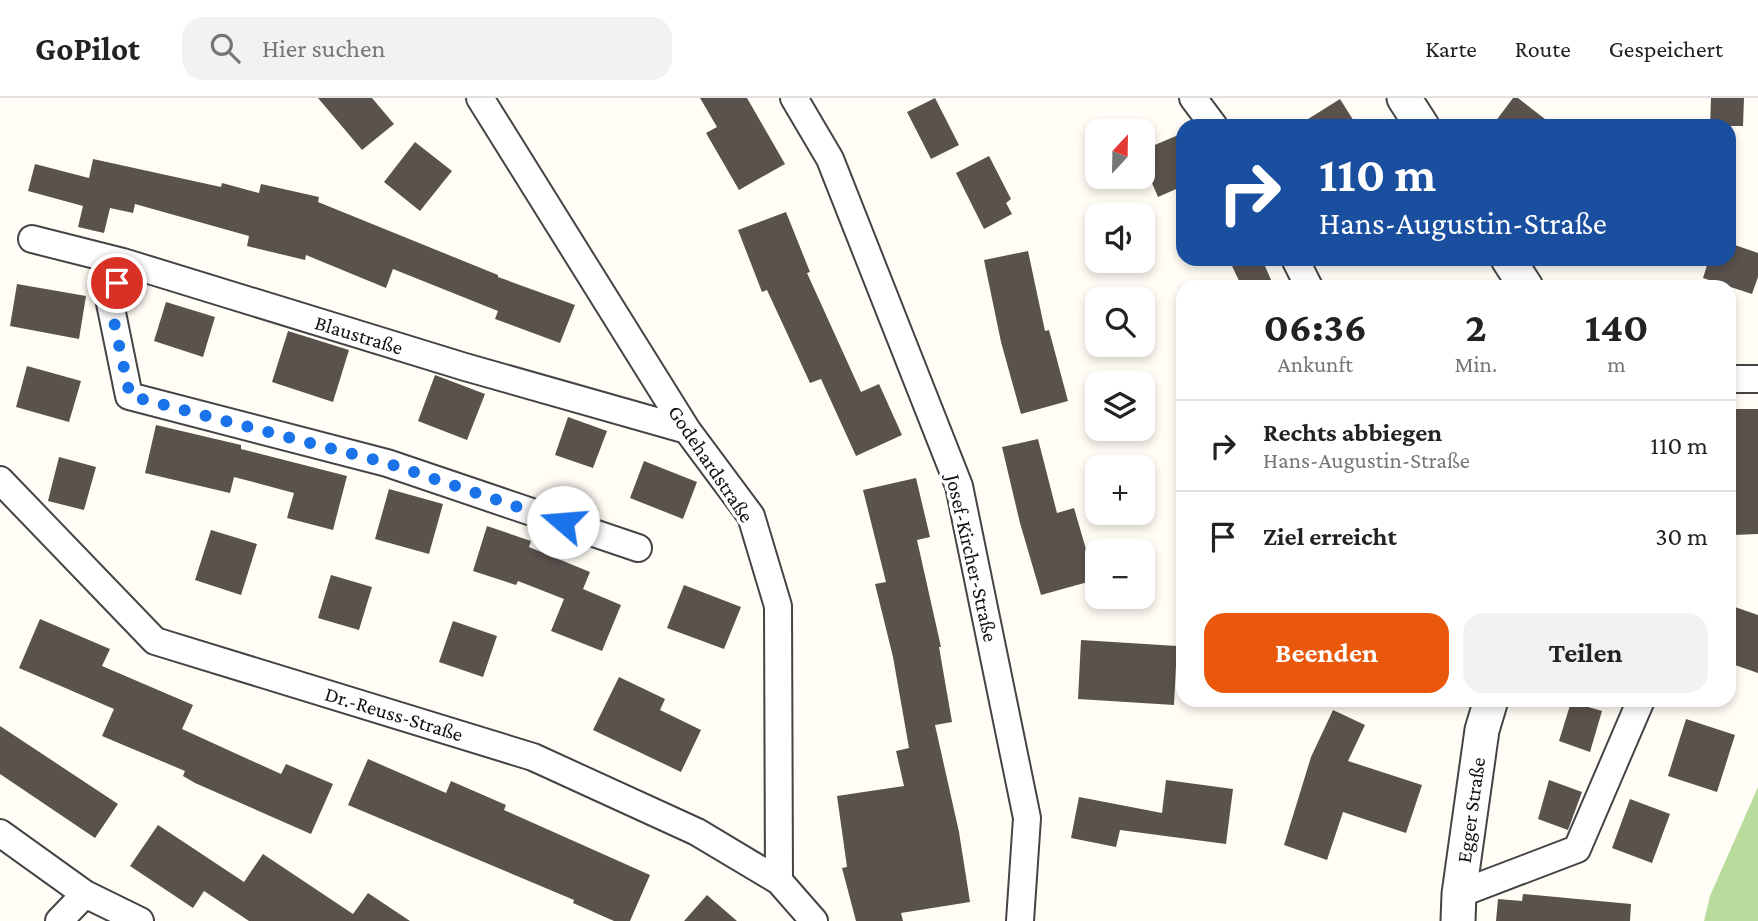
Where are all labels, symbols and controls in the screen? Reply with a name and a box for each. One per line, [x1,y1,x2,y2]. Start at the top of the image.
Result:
search box [182,17,672,80]
icon: search [206,29,244,67]
text: GoPilot [35,30,140,67]
text: Hier suchen [262,34,385,63]
text: Karte [1425,35,1477,62]
text: Route [1515,35,1571,62]
text: Gespeichert [1609,35,1723,62]
north arrow [1085,119,1155,189]
map controls [1085,119,1155,609]
icon: right [1204,147,1295,238]
text: 110 m [1319,147,1436,202]
button: sound [1085,203,1155,273]
text: Hans-Augustin-Straße [1319,205,1607,241]
pin [87,253,147,313]
icon: arrive [98,264,136,302]
button: search [1085,287,1155,357]
text: 06:36 [1263,303,1367,350]
text: 2 [1465,303,1487,350]
text: 140 [1585,303,1649,350]
street label: Blaustraße [312,310,406,360]
text: Ankunft [1278,351,1353,377]
text: Min. [1454,351,1497,377]
text: m [1607,351,1626,377]
button: layers [1085,371,1155,441]
street label: Godehardstraße [663,401,759,527]
text: Rechts abbiegen [1263,418,1442,447]
icon: right [1204,427,1242,465]
text: 110 m [1650,431,1708,460]
text: Hans-Augustin-Straße [1263,447,1470,473]
button: + [1085,455,1155,525]
street label: Josef-Kircher-Straße [941,470,1003,644]
position arrow [526,485,600,559]
icon: arrive [1204,518,1242,556]
text: Ziel erreicht [1263,522,1397,551]
text: 30 m [1655,522,1708,551]
button: − [1085,539,1155,609]
button: Beenden [1204,613,1449,693]
button: Teilen [1463,613,1708,693]
street label: Dr.-Reuss-Straße [322,682,466,746]
street label: Egger Straße [1452,756,1490,864]

